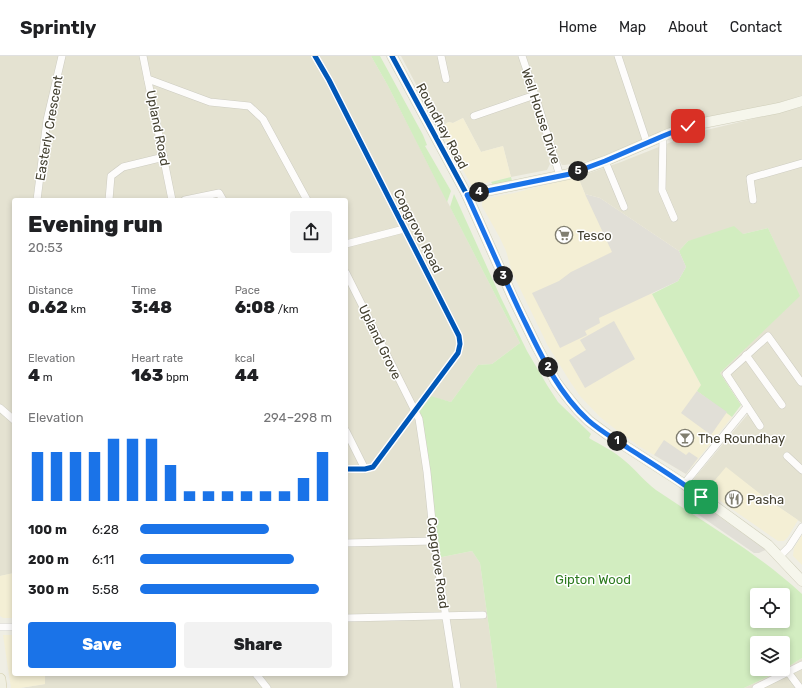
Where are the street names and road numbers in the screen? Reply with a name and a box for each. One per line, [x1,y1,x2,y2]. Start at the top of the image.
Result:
street label: Well House Drive [518,66,564,166]
street label: Easterly Crescent [32,74,66,182]
street label: Roundhay Road [413,80,471,172]
street label: Upland Road [143,89,173,167]
street label: Copgrove Road [390,187,446,276]
street label: Upland Grove [355,302,405,382]
street label: Copgrove Road [423,516,452,610]

